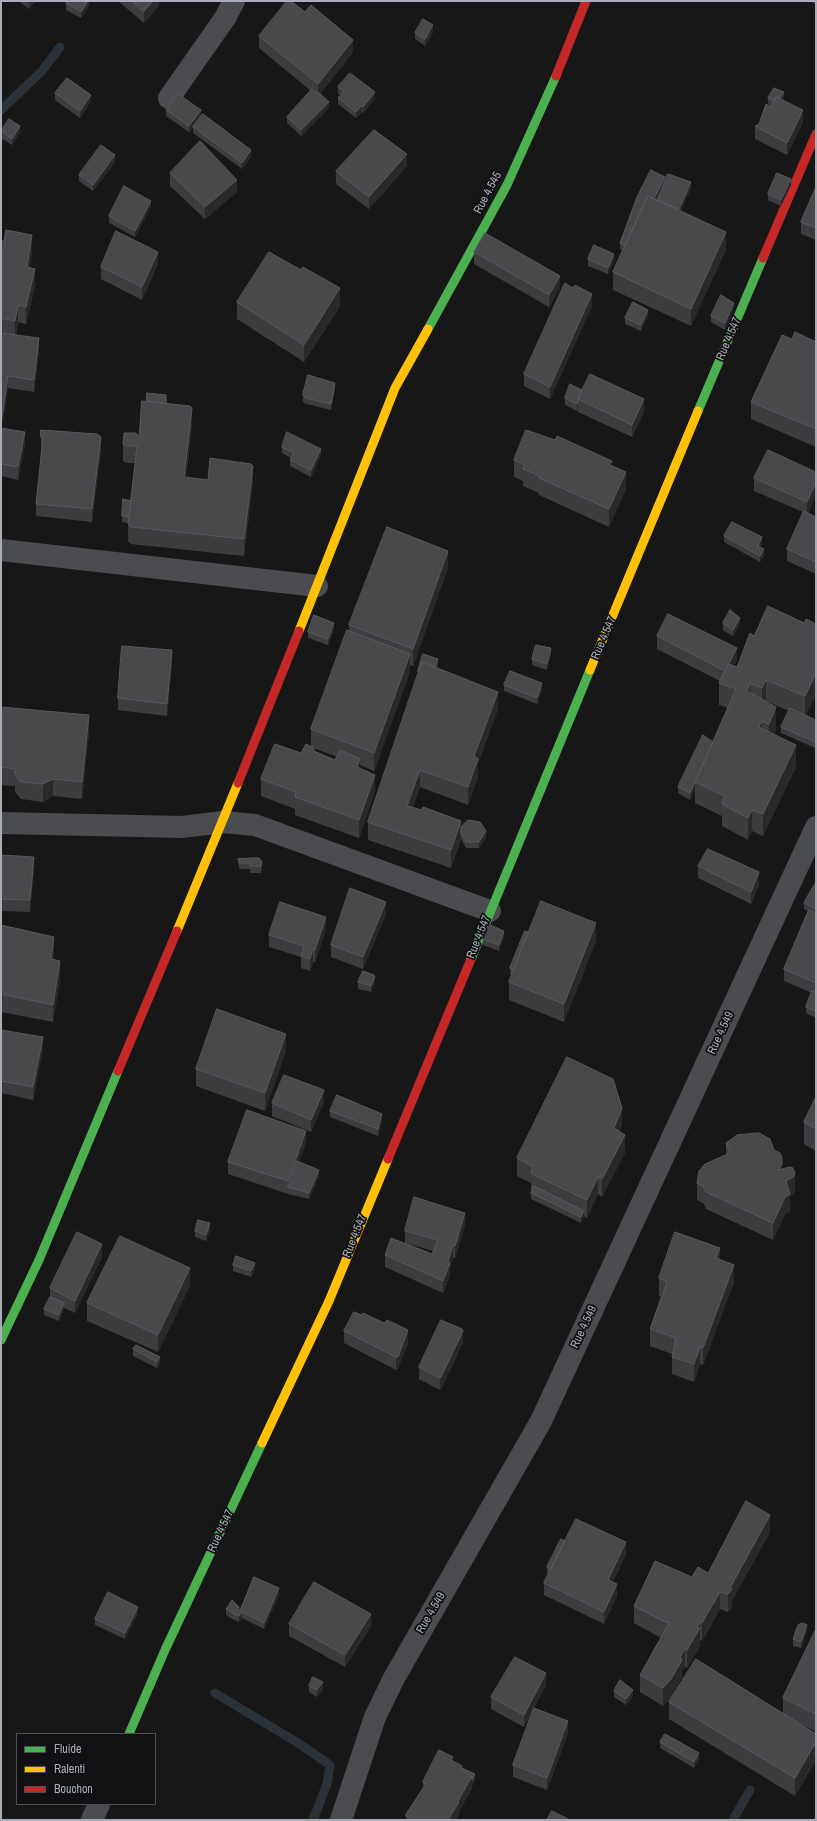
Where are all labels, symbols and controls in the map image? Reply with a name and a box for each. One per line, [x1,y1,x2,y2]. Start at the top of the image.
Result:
street label: Rue 4.545 [471,170,505,216]
street label: Rue 4.547 [714,315,744,363]
street label: Rue 4.547 [589,614,619,662]
street label: Rue 4.547 [464,913,494,961]
street label: Rue 4.549 [705,1009,737,1057]
street label: Rue 4.547 [340,1212,370,1260]
street label: Rue 4.549 [568,1303,600,1351]
street label: Rue 4.547 [205,1507,237,1555]
street label: Rue 4.549 [413,1590,449,1636]
legend [16,1733,156,1805]
text: Fluide [54,1741,81,1757]
text: Ralenti [54,1761,85,1777]
text: Bouchon [54,1781,93,1797]

